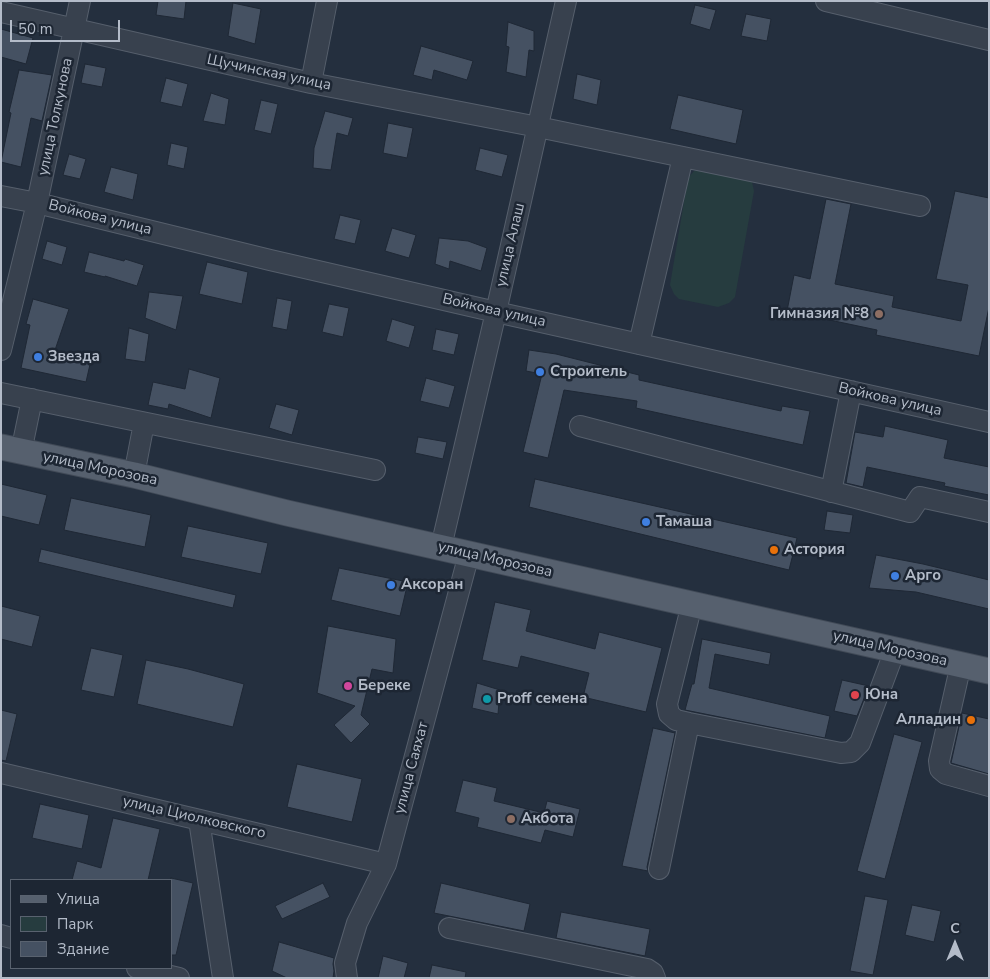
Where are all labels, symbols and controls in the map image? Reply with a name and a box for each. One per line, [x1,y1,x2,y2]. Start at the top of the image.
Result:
scale bar [12,10,122,42]
text: 50 m [18,19,53,39]
street label: Щучинская улица [205,51,333,95]
street label: улица Толкунова [35,57,77,177]
street label: Войкова улица [47,196,153,240]
street label: улица Алаш [493,201,529,289]
street label: Войкова улица [440,290,548,332]
place label: Гимназия №8 [770,305,869,323]
marker: Гимназия №8 [873,308,885,320]
place label: Звезда [48,348,100,366]
marker: Звезда [32,351,44,363]
place label: Строитель [550,363,627,381]
marker: Строитель [534,366,546,378]
street label: Войкова улица [836,379,944,421]
street label: улица Морозова [41,448,159,490]
place label: Тамаша [656,513,712,531]
marker: Тамаша [640,516,652,528]
street label: улица Морозова [436,538,554,582]
place label: Астория [784,541,845,559]
marker: Астория [768,544,780,556]
place label: Арго [905,567,941,585]
marker: Арго [889,570,901,582]
place label: Аксоран [401,576,463,594]
marker: Аксоран [385,579,397,591]
street label: улица Морозова [831,627,949,671]
place label: Береке [358,677,411,695]
marker: Береке [342,680,354,692]
place label: Юна [865,686,898,704]
marker: Юна [849,689,861,701]
place label: Proff семена [497,690,587,708]
marker: Proff семена [481,693,493,705]
place label: Алладин [896,711,961,729]
marker: Алладин [965,714,977,726]
street label: улица Саяхат [391,720,433,816]
street label: улица Циолковского [121,793,267,843]
place label: Акбота [521,810,574,828]
marker: Акбота [505,813,517,825]
legend [10,879,172,969]
text: Улица [57,889,100,909]
text: Парк [57,914,93,934]
north arrow [930,919,980,969]
text: С [950,919,960,938]
text: Здание [57,939,109,959]

